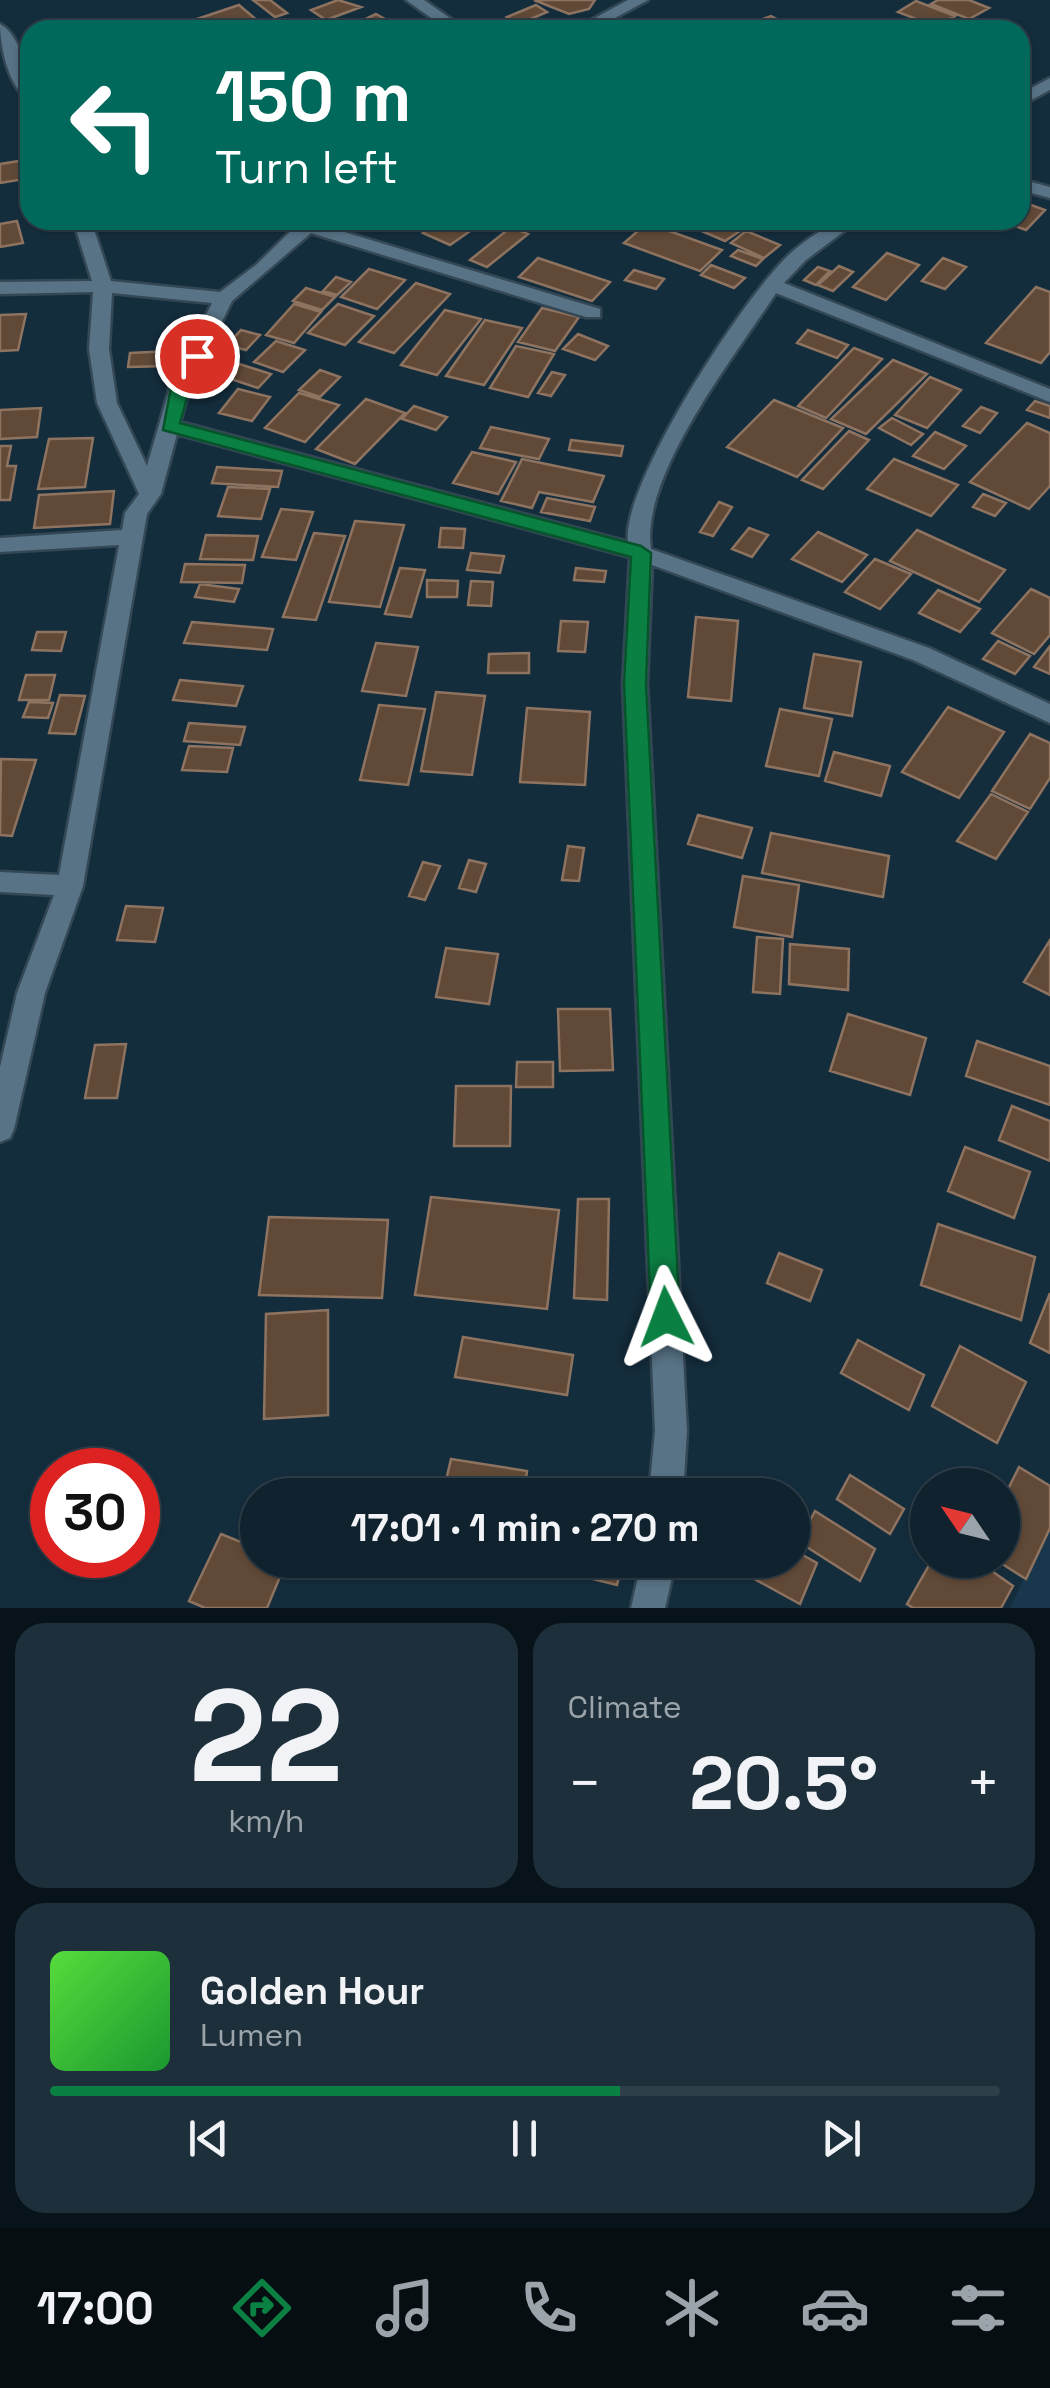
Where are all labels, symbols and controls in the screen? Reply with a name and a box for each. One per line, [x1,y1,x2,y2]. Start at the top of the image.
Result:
text: 150 m [215,52,412,141]
icon: left [50,60,180,190]
text: Turn left [215,139,398,196]
pin [155,314,240,399]
icon: arrive [170,329,225,384]
position arrow [614,1265,718,1369]
speed limit sign: 30 [30,1448,160,1578]
north arrow [910,1468,1020,1578]
map controls [910,1468,1020,1578]
text: 17:01 · 1 min · 270 m [350,1504,700,1552]
text: 22 [189,1653,343,1819]
text: Climate [568,1687,682,1727]
text: 20.5° [689,1735,878,1831]
text: − [568,1748,602,1818]
text: + [966,1748,1000,1818]
text: km/h [228,1801,304,1841]
text: Golden Hour [200,1967,424,2015]
text: Lumen [200,2015,303,2055]
icon: previous [181,2111,236,2166]
icon: pause [497,2111,552,2166]
icon: next [814,2111,869,2166]
icon: directions [227,2273,297,2343]
icon: music [370,2273,440,2343]
icon: phone [514,2273,584,2343]
icon: climate [657,2273,727,2343]
icon: car [800,2273,870,2343]
icon: filters [943,2273,1013,2343]
text: 17:00 [37,2280,154,2337]

